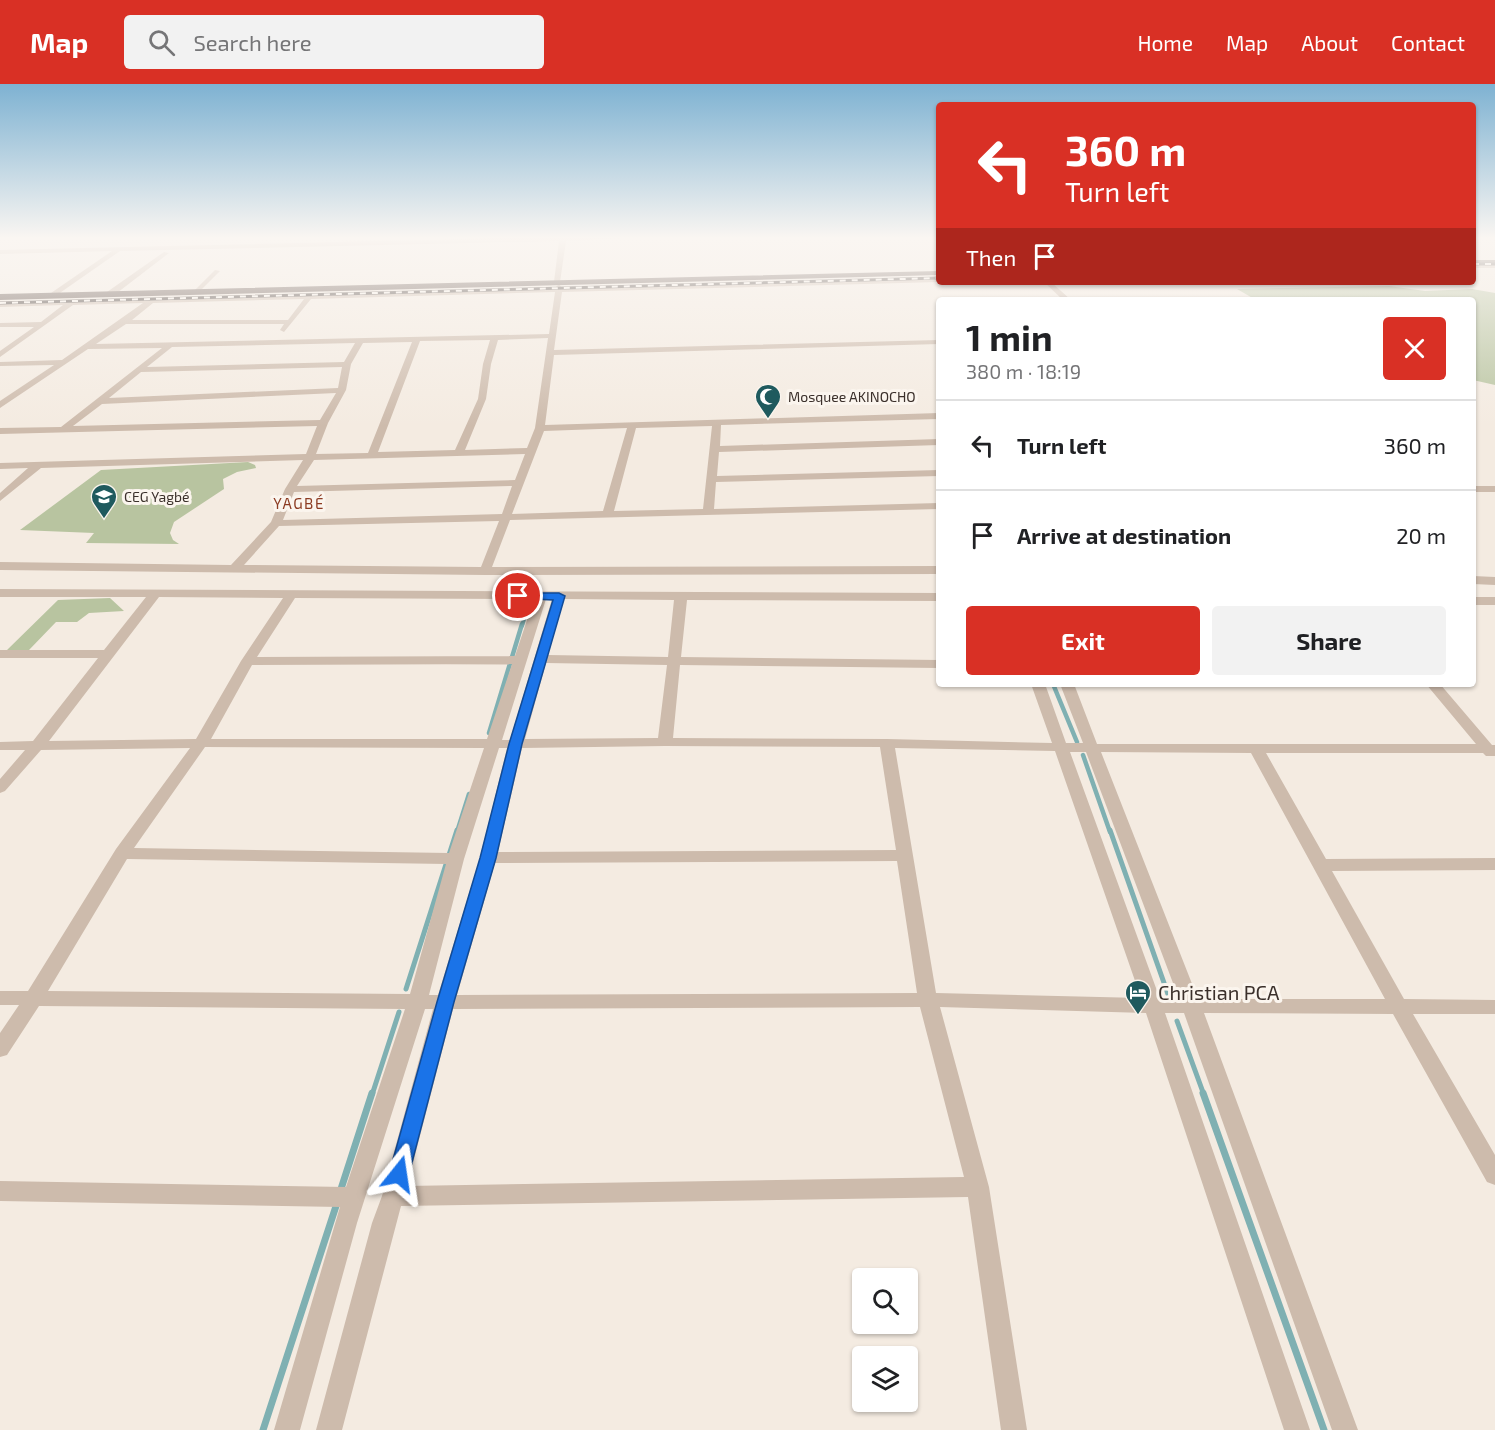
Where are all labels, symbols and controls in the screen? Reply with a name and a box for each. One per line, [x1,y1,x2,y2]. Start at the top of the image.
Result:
search box [124,15,544,69]
text: Map [30,25,88,59]
icon: search [145,26,178,59]
text: Search here [193,29,312,55]
text: Home [1137,30,1193,55]
text: Map [1226,30,1268,55]
text: About [1301,30,1358,55]
text: Contact [1391,30,1465,55]
text: 360 m [1065,124,1186,174]
icon: left [966,126,1044,204]
text: Turn left [1065,175,1169,207]
icon: arrive [1028,240,1061,273]
text: Then [966,244,1016,270]
text: 1 min [966,315,1053,358]
button: close [1383,317,1446,380]
text: 380 m · 18:19 [966,359,1081,383]
mosque icon: Mosquee AKINOCHO [753,382,783,420]
place label: Mosquee AKINOCHO [788,388,916,405]
icon: left [966,429,999,462]
text: Turn left [1017,432,1106,458]
text: 360 m [1384,432,1446,458]
school or university icon: CEG Yagbé [89,482,119,520]
place label: CEG Yagbé [124,488,189,505]
district label: YAGBÉ [273,494,325,512]
icon: arrive [966,519,999,552]
text: Arrive at destination [1017,522,1231,548]
text: 20 m [1396,522,1446,548]
pin [492,570,543,621]
icon: arrive [501,579,534,612]
button: Exit [966,606,1200,675]
button: Share [1212,606,1446,675]
hotel icon: Christian PCA [1123,978,1153,1016]
place label: Christian PCA [1158,980,1280,1004]
position arrow [367,1142,431,1206]
map controls [852,1268,918,1412]
button: search [852,1268,918,1334]
button: layers [852,1346,918,1412]

